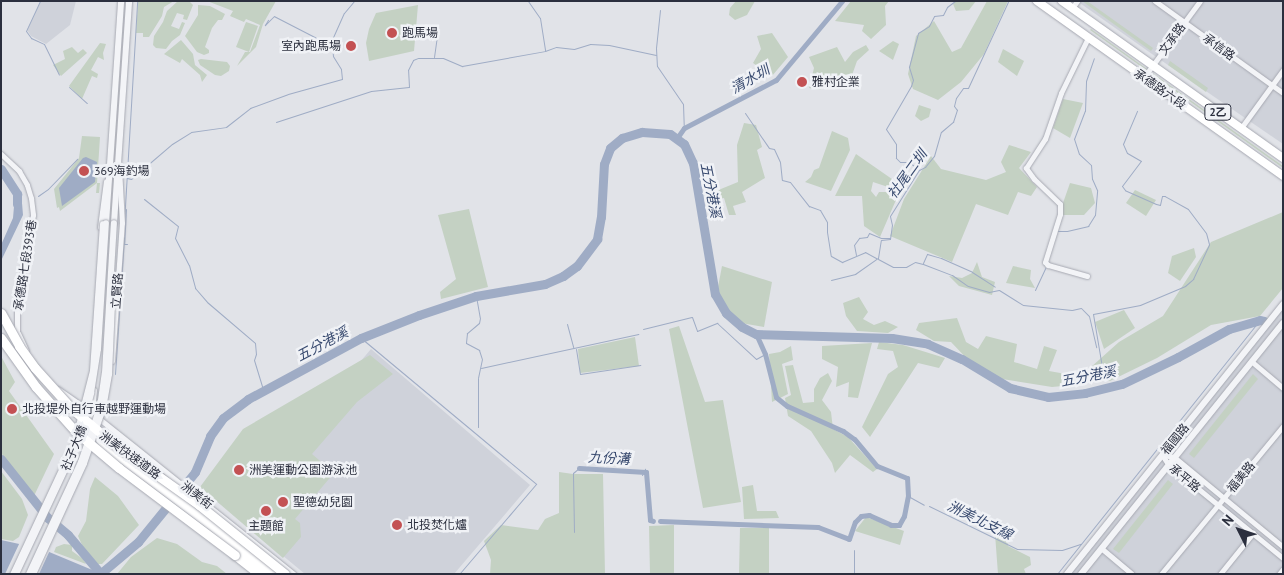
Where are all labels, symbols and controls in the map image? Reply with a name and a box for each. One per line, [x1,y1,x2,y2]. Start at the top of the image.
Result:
street label: 文承路 [1156,20,1188,58]
place label: 跑馬場 [402,26,438,40]
marker: 跑馬場 [386,27,398,39]
street label: 承信路 [1200,31,1238,63]
place label: 室內跑馬場 [281,39,341,53]
marker: 室內跑馬場 [345,40,357,52]
water label: 清水圳 [728,61,772,97]
street label: 承德路六段 [1131,66,1189,112]
place label: 雅村企業 [812,75,860,89]
marker: 雅村企業 [796,76,808,88]
road number: 2乙 [1204,104,1232,120]
water label: 社尾二圳 [884,146,930,202]
water label: 五分港溪 [697,161,725,219]
place label: 369海釣場 [94,164,150,178]
marker: 369海釣場 [78,165,90,177]
street label: 承德路七段393巷 [11,219,39,311]
street label: 立賢路 [109,273,125,309]
water label: 五分港溪 [293,323,351,365]
water label: 五分港溪 [1059,362,1117,390]
place label: 北投堤外自行車越野運動場 [22,402,166,416]
marker: 北投堤外自行車越野運動場 [6,403,18,415]
street label: 福國路 [1158,420,1192,458]
street label: 社子大橋 [58,423,90,473]
street label: 洲美快速道路 [97,428,163,482]
water label: 九份溝 [588,449,630,467]
street label: 福美路 [1224,458,1258,496]
street label: 承平路 [1167,461,1203,495]
place label: 洲美運動公園游泳池 [249,463,357,477]
marker: 洲美運動公園游泳池 [233,464,245,476]
street label: 洲美街 [178,478,216,512]
place label: 聖德幼兒園 [293,495,353,509]
marker: 聖德幼兒園 [277,496,289,508]
water label: 洲美北支線 [945,497,1015,543]
marker: 主題館 [260,505,272,517]
north arrow [1214,505,1264,555]
text: N [1218,511,1237,530]
place label: 北投焚化爐 [407,518,467,532]
place label: 主題館 [248,519,284,533]
marker: 北投焚化爐 [391,519,403,531]

